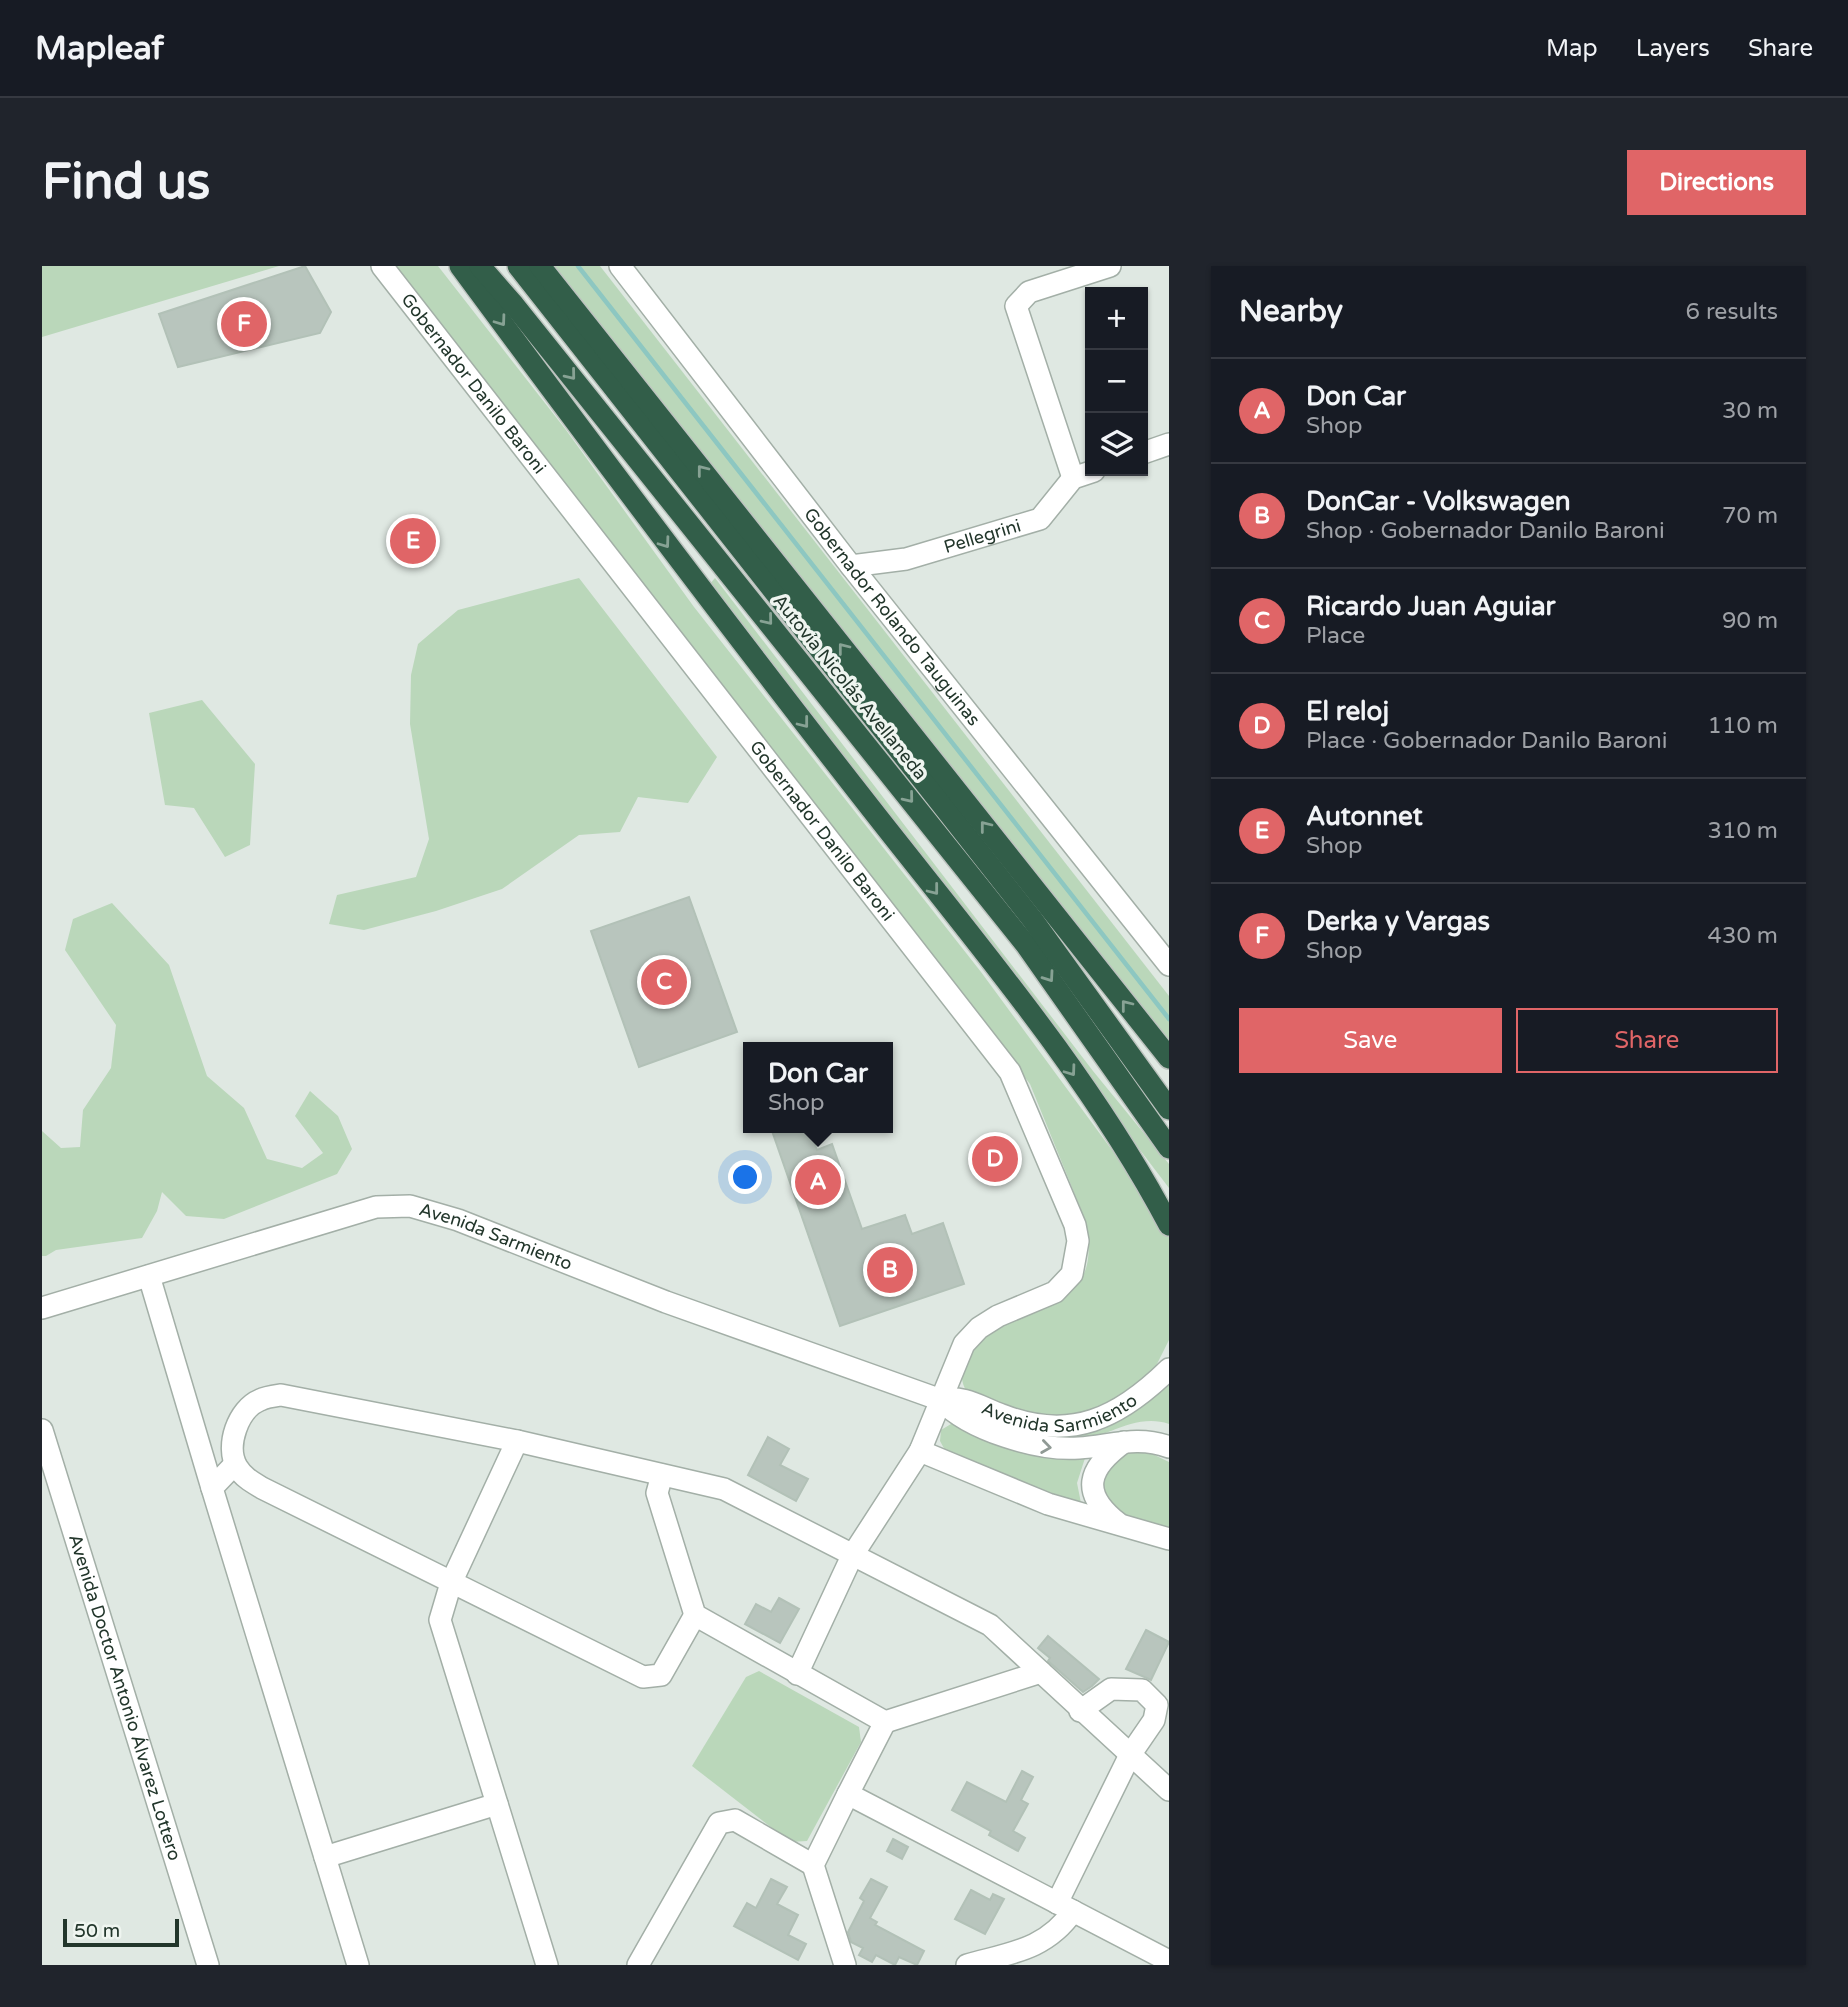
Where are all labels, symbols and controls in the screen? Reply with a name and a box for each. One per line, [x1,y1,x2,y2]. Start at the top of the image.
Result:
text: Mapleaf [35,29,164,68]
text: Map [1546,34,1598,63]
text: Layers [1636,34,1710,63]
text: Share [1748,34,1813,63]
button: Directions [1627,150,1806,215]
text: Find us [42,153,210,212]
map controls [1085,287,1148,476]
button: + [1085,287,1148,350]
street label: Gobernador Danilo Baroni [396,289,551,478]
text: Nearby [1239,293,1343,330]
pin: F [221,298,267,350]
text: 6 results [1685,298,1778,326]
one-way arrow [492,313,505,326]
button: − [1085,350,1148,413]
one-way arrow [563,366,575,379]
text: Don Car [1306,381,1406,412]
text: A [1253,397,1271,425]
text: 30 m [1722,397,1778,425]
text: Shop [1306,412,1363,440]
button: layers [1085,413,1148,476]
one-way arrow [698,466,710,479]
text: DonCar - Volkswagen [1306,486,1571,517]
text: B [1254,502,1270,530]
text: 70 m [1722,502,1778,530]
street label: Gobernador Rolando Tauguinas [799,504,985,730]
street label: Pellegrini [941,514,1023,558]
pin: E [390,515,436,567]
text: Shop · Gobernador Danilo Baroni [1306,517,1665,545]
one-way arrow [656,536,669,548]
street label: Autovía Nicolás Avellaneda [769,590,931,784]
text: Ricardo Juan Aguiar [1306,591,1556,622]
text: C [1254,607,1270,635]
text: 90 m [1722,607,1778,635]
one-way arrow [759,612,772,624]
text: Place [1306,622,1365,650]
one-way arrow [839,644,852,656]
text: El reloj [1306,696,1389,727]
text: D [1253,712,1271,740]
text: 110 m [1708,712,1778,740]
one-way arrow [795,716,808,728]
text: Place · Gobernador Danilo Baroni [1306,727,1668,755]
street label: Gobernador Danilo Baroni [745,736,899,925]
one-way arrow [901,790,914,802]
text: Autonnet [1306,801,1423,832]
text: E [1255,817,1269,845]
text: 310 m [1708,817,1778,845]
one-way arrow [981,822,993,835]
text: Shop [1306,832,1363,860]
one-way arrow [925,882,938,894]
text: Derka y Vargas [1306,906,1490,937]
text: F [1255,922,1269,950]
text: 430 m [1708,922,1778,950]
text: Shop [1306,937,1363,965]
pin: C [641,956,687,1008]
one-way arrow [1041,969,1053,982]
one-way arrow [1122,1000,1135,1012]
button: Save [1239,1008,1502,1073]
button: Share [1516,1008,1778,1073]
popup [743,1042,893,1133]
text: Don Car [768,1058,868,1089]
one-way arrow [1062,1063,1075,1076]
text: Shop [768,1089,824,1117]
pin: D [972,1133,1018,1185]
pin: A [795,1156,841,1208]
your location [728,1160,762,1194]
street label: Avenida Sarmiento [417,1198,576,1275]
pin: B [867,1244,913,1296]
street label: Avenida Sarmiento [978,1389,1141,1437]
one-way arrow [1040,1439,1052,1454]
street label: Avenida Doctor Antonio Álvarez Lottero [64,1532,186,1863]
scale bar [63,1916,178,1948]
text: 50 m [74,1920,120,1942]

